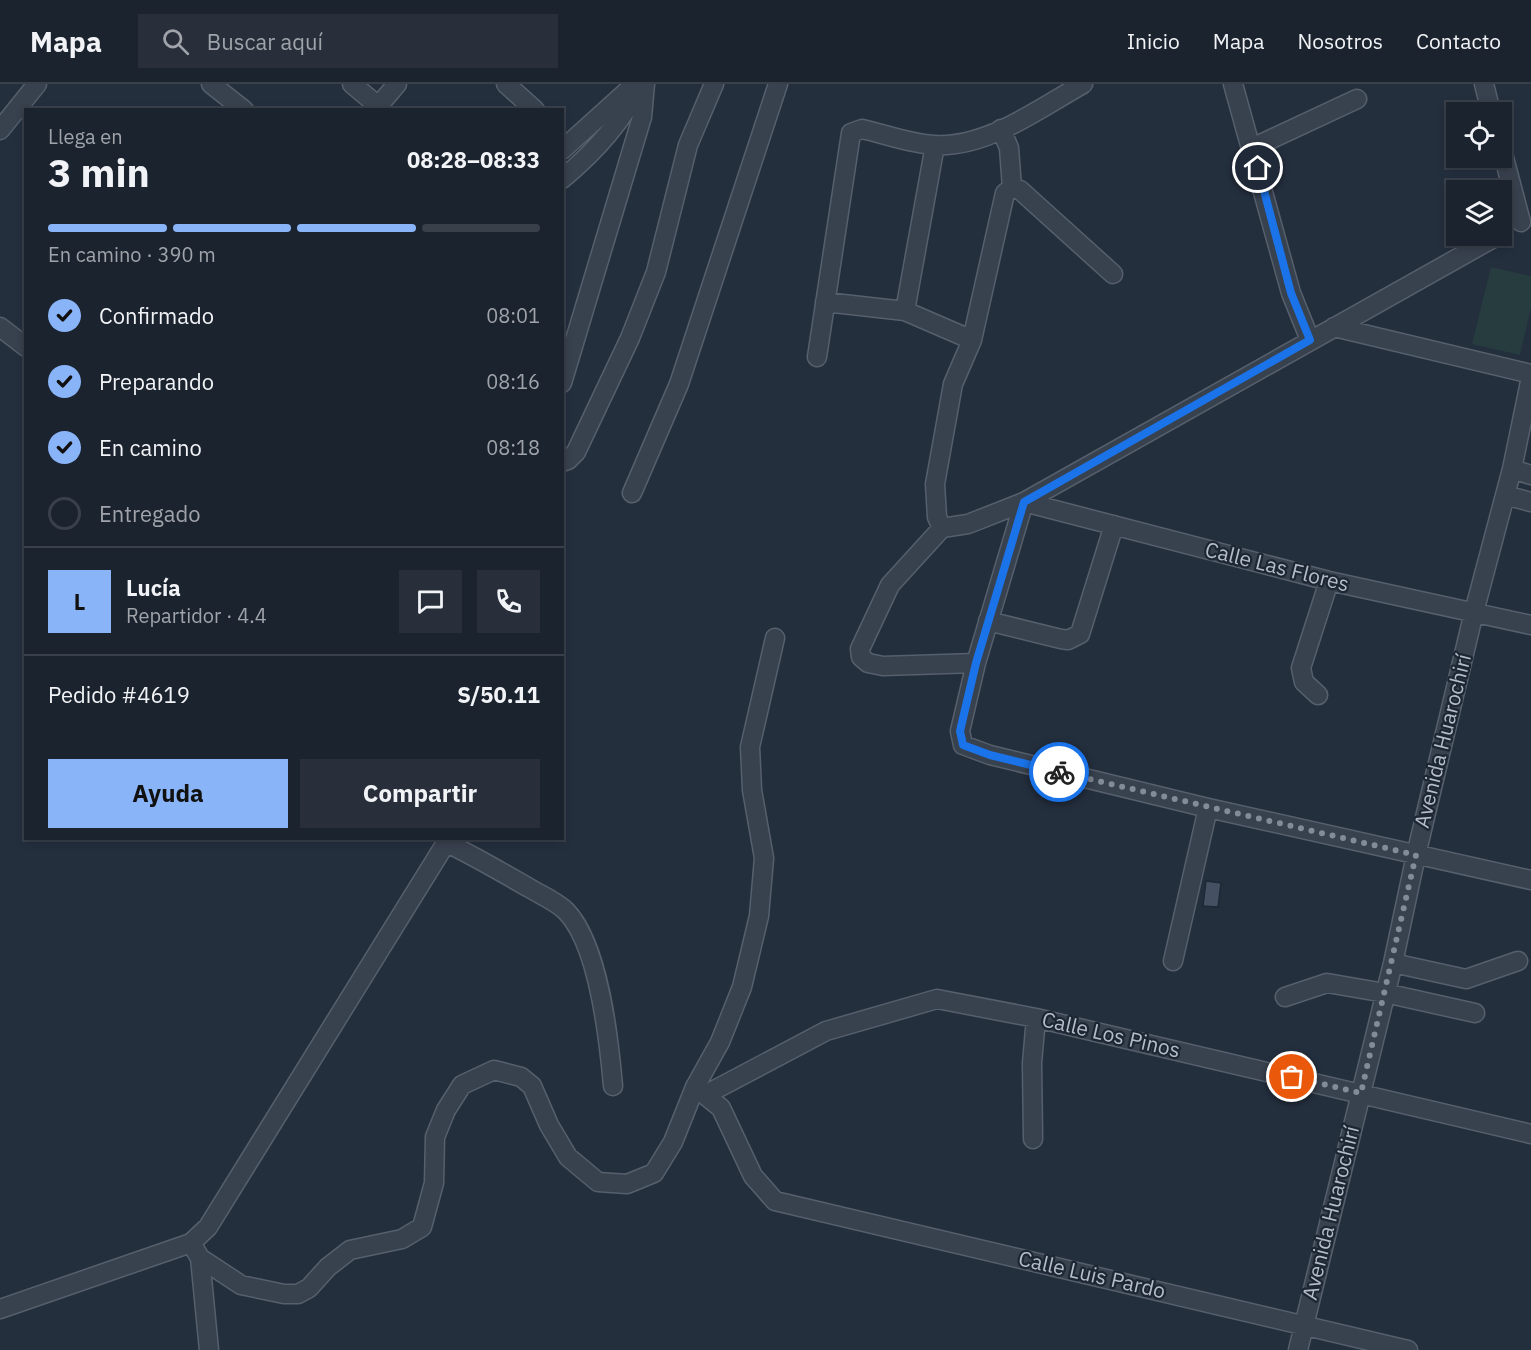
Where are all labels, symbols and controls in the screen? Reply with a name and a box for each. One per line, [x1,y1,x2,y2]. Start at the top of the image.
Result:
search box [138,14,558,68]
text: Mapa [30,23,102,60]
icon: search [159,25,192,58]
text: Buscar aquí [207,27,323,56]
text: Inicio [1127,27,1180,55]
text: Mapa [1213,27,1265,55]
text: Nosotros [1298,27,1383,55]
text: Contacto [1416,27,1501,55]
map controls [1446,102,1512,246]
button: locate [1446,102,1512,168]
text: Llega en [48,123,123,150]
pin [1232,142,1283,193]
text: 08:28–08:33 [407,145,540,174]
text: 3 min [48,147,150,198]
icon: home [1241,151,1274,184]
button: layers [1446,180,1512,246]
text: En camino · 390 m [48,241,216,268]
icon: check [48,299,81,332]
text: Confirmado [99,301,214,330]
text: 08:01 [486,302,540,329]
icon: check [48,365,81,398]
text: Preparando [99,367,214,396]
text: 08:16 [486,368,540,395]
icon: check [48,431,81,464]
text: En camino [99,433,202,462]
text: 08:18 [486,434,540,461]
text: Entregado [99,499,200,528]
street label: Calle Las Flores [1202,535,1352,597]
button: chat [399,570,462,633]
button: phone [477,570,540,633]
text: Lucía [126,573,181,602]
text: L [74,587,85,616]
text: Repartidor · 4.4 [126,602,267,629]
street label: Avenida Huarochirí [1407,651,1477,831]
text: Pedido #4619 [48,680,190,709]
text: S/50.11 [457,680,540,709]
courier [1029,742,1089,802]
icon: bike [1043,756,1076,789]
button: Ayuda [48,759,288,828]
button: Compartir [300,759,540,828]
street label: Calle Los Pinos [1039,1005,1183,1064]
pin [1266,1051,1317,1102]
icon: bag [1275,1060,1308,1093]
street label: Avenida Huarochirí [1295,1123,1365,1303]
street label: Calle Luis Pardo [1016,1244,1168,1305]

